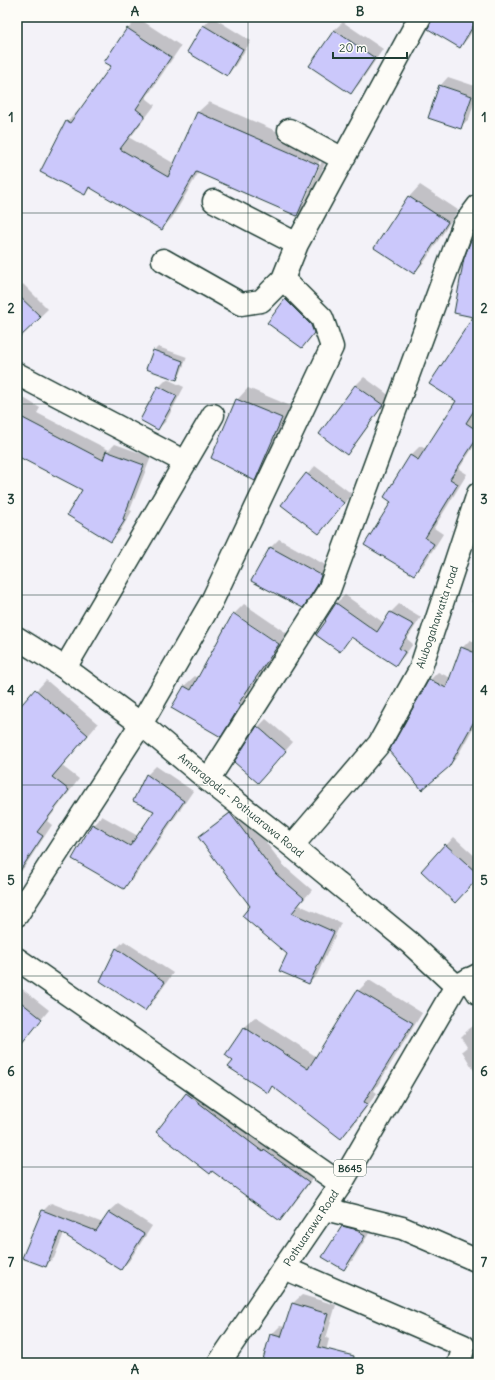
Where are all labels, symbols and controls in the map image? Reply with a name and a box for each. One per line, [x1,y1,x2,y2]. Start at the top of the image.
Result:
text: A [131,3,140,20]
text: B [356,3,365,20]
scale bar [333,34,407,60]
text: 20 m [339,40,367,55]
text: 1 [8,109,14,126]
text: 1 [481,109,487,126]
text: 2 [7,300,15,317]
text: 2 [480,300,488,317]
text: 3 [7,491,15,508]
text: 3 [480,491,488,508]
street label: Alubogahawatta road [413,563,461,670]
text: 4 [7,682,15,699]
text: 4 [480,682,488,699]
street label: Amaragoda - Pothuarawa Road [175,750,307,860]
text: 5 [7,872,15,889]
text: 5 [480,872,488,889]
text: 6 [7,1063,15,1080]
text: 6 [480,1063,488,1080]
road number: B645 [334,1160,366,1176]
street label: Pothuarawa Road [280,1187,342,1269]
text: 7 [8,1254,15,1271]
text: 7 [481,1254,488,1271]
text: A [131,1361,140,1378]
text: B [356,1361,365,1378]

